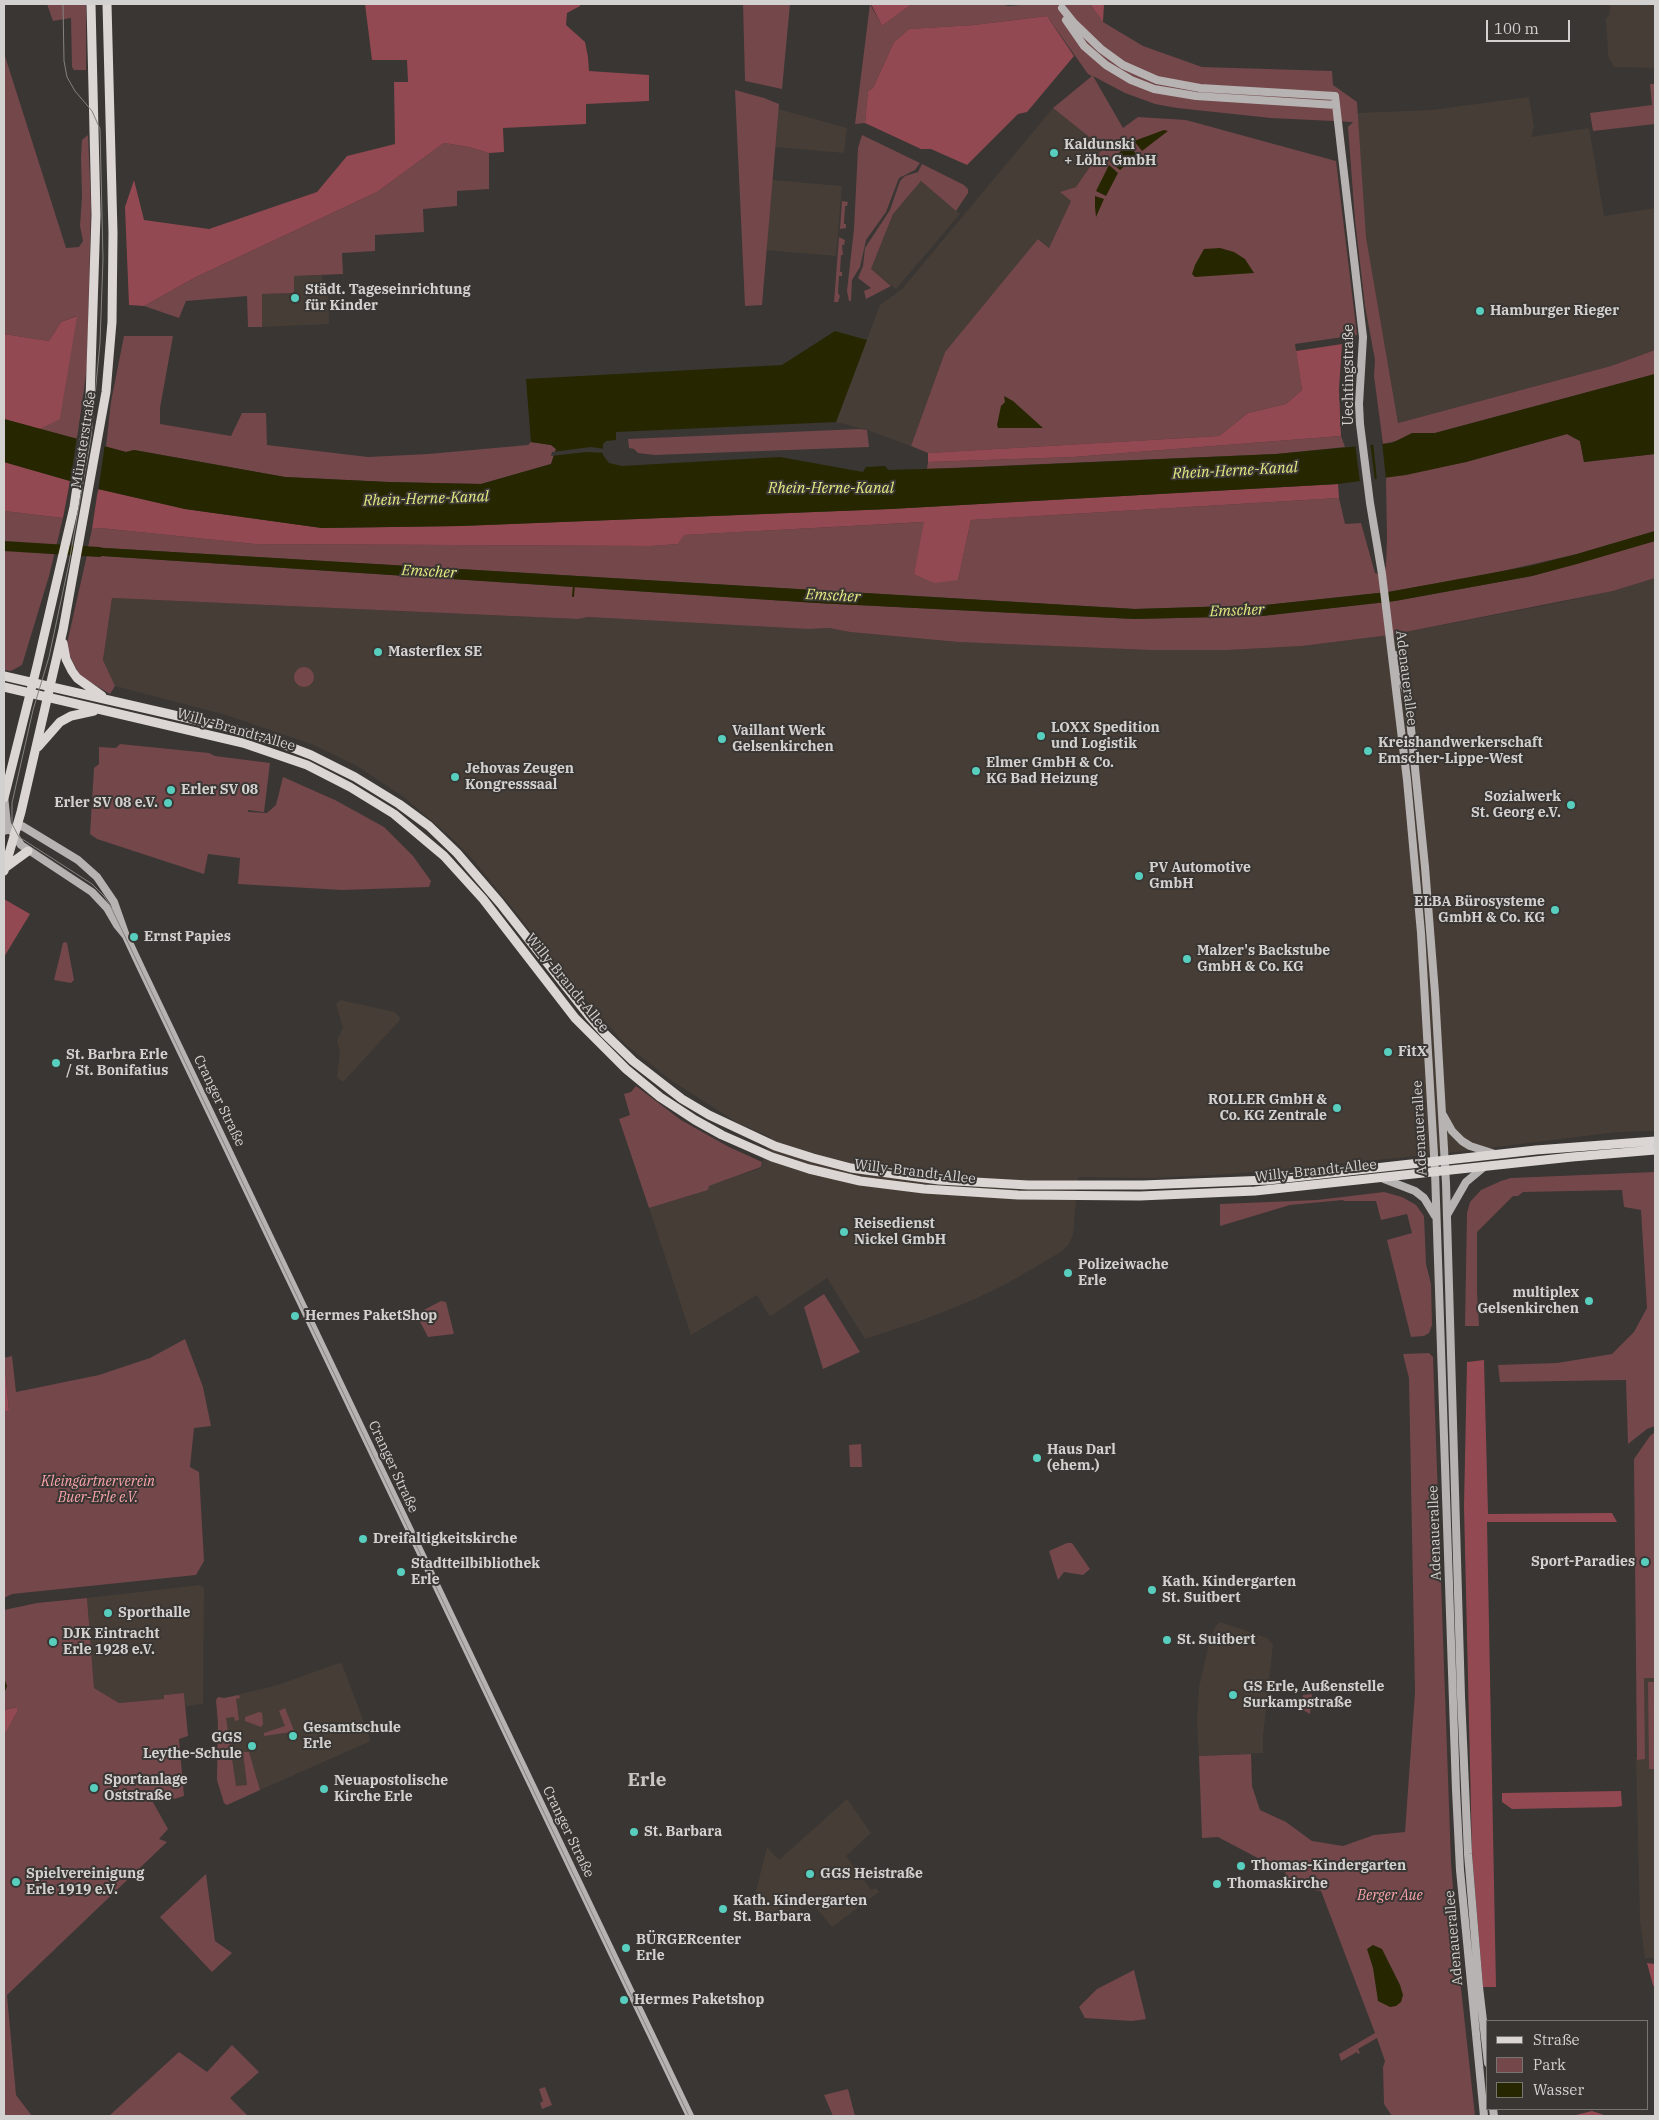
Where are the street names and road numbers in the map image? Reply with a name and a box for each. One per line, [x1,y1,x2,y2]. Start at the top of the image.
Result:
street label: Uechtingstraße [1341,324,1357,426]
street label: Münsterstraße [68,391,100,489]
street label: Adenauerallee [1392,630,1420,726]
street label: Willy-Brandt-Allee [175,705,297,755]
street label: Willy-Brandt-Allee [522,930,612,1036]
street label: Cranger Straße [190,1053,248,1149]
street label: Adenauerallee [1409,1080,1431,1176]
street label: Willy-Brandt-Allee [853,1156,977,1188]
street label: Willy-Brandt-Allee [1254,1156,1378,1186]
street label: Cranger Straße [364,1418,422,1516]
street label: Adenauerallee [1425,1485,1445,1581]
street label: Cranger Straße [539,1784,597,1880]
street label: Adenauerallee [1441,1890,1467,1986]

